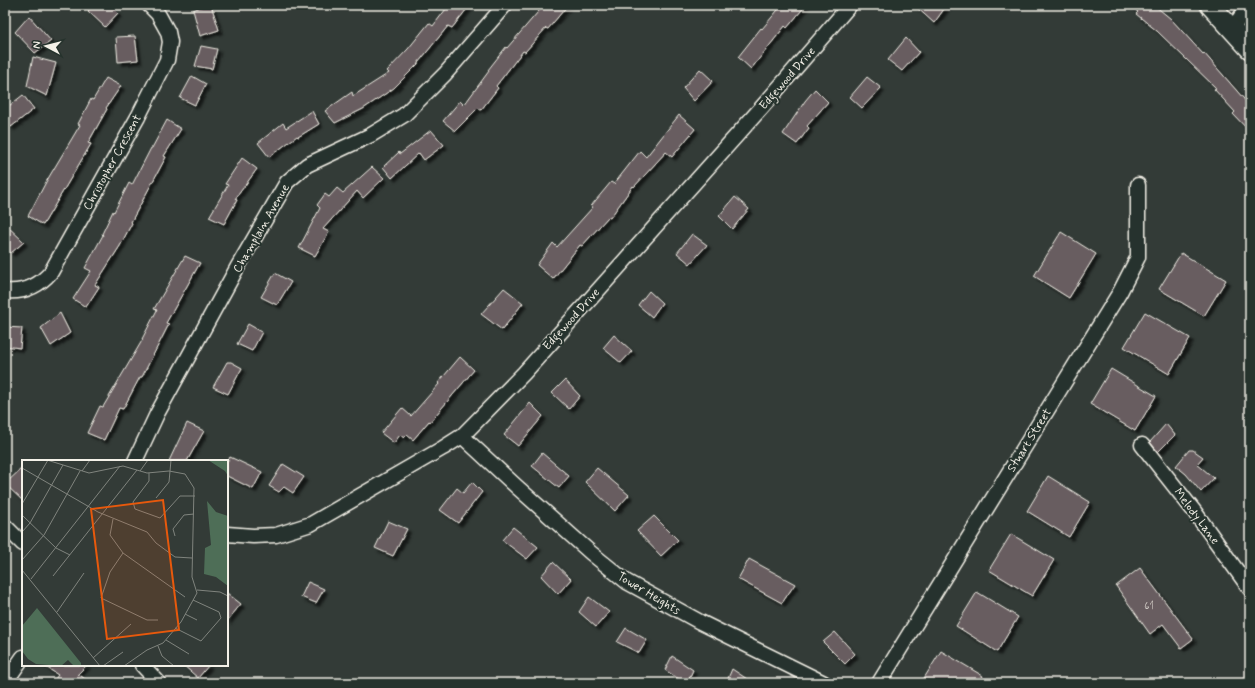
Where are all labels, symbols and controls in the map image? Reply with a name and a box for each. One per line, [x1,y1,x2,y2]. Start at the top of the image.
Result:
north arrow [26,26,66,66]
text: N [30,40,44,49]
street label: Edgewood Drive [756,44,820,114]
street label: Christopher Crescent [80,111,146,213]
street label: Champlain Avenue [230,181,294,276]
street label: Edgewood Drive [540,285,605,355]
street label: Stuart Street [1004,405,1056,476]
inset map [22,460,228,666]
street label: Melody Lane [1170,485,1223,548]
street label: Tower Heights [614,569,684,619]
house number: 61 [1144,600,1154,613]

